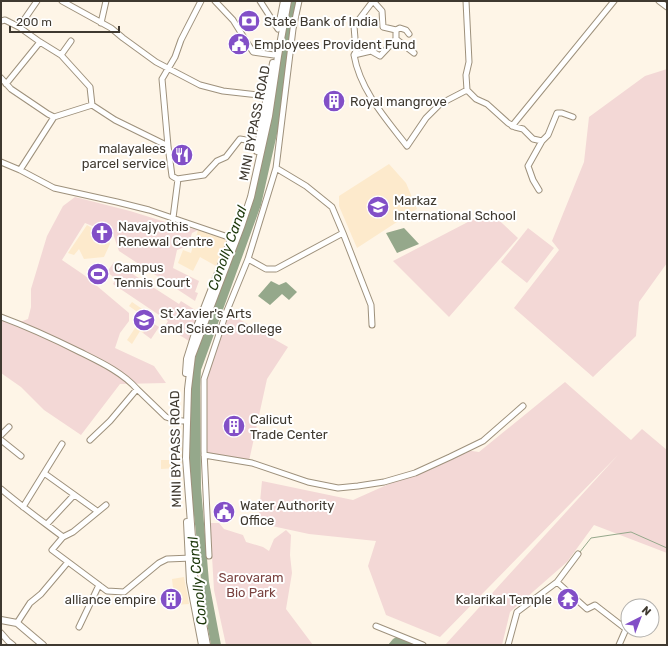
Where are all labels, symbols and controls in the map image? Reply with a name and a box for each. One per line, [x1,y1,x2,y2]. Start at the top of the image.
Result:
scale bar [10,8,119,34]
bank icon: State Bank of India [236,8,262,34]
place label: State Bank of India [264,14,378,29]
text: 200 m [16,15,52,29]
public building icon: Employees Provident Fund [226,31,252,57]
place label: Employees Provident Fund [254,37,416,52]
street label: MINI BYPASS ROAD [236,64,273,182]
building icon: Royal mangrove [321,88,347,114]
place label: Royal mangrove [350,94,447,110]
place label: malayalees parcel service [82,141,166,171]
restaurant icon: malayalees parcel service [169,142,195,168]
place label: Markaz International School [394,193,516,223]
school or university icon: Markaz International School [365,194,391,220]
water label: Conolly Canal [204,203,251,293]
place label: Navajyothis Renewal Centre [118,219,213,249]
church icon: Navajyothis Renewal Centre [89,220,115,246]
place label: Campus Tennis Court [114,260,190,290]
sports icon: Campus Tennis Court [85,261,111,287]
place label: St Xavier's Arts and Science College [160,306,282,337]
school or university icon: St Xavier's Arts and Science College [131,307,157,333]
street label: MINI BYPASS ROAD [167,390,184,508]
place label: Calicut Trade Center [250,412,328,442]
building icon: Calicut Trade Center [221,413,247,439]
place label: Water Authority Office [240,498,334,528]
public building icon: Water Authority Office [211,499,237,525]
water label: Conolly Canal [184,535,211,626]
park label: Sarovaram Bio Park [219,570,283,600]
building icon: alliance empire [158,586,184,612]
temple icon: Kalarikal Temple [555,586,581,612]
place label: alliance empire [65,592,156,607]
place label: Kalarikal Temple [456,592,552,607]
north arrow [620,598,660,638]
text: N [639,603,654,618]

